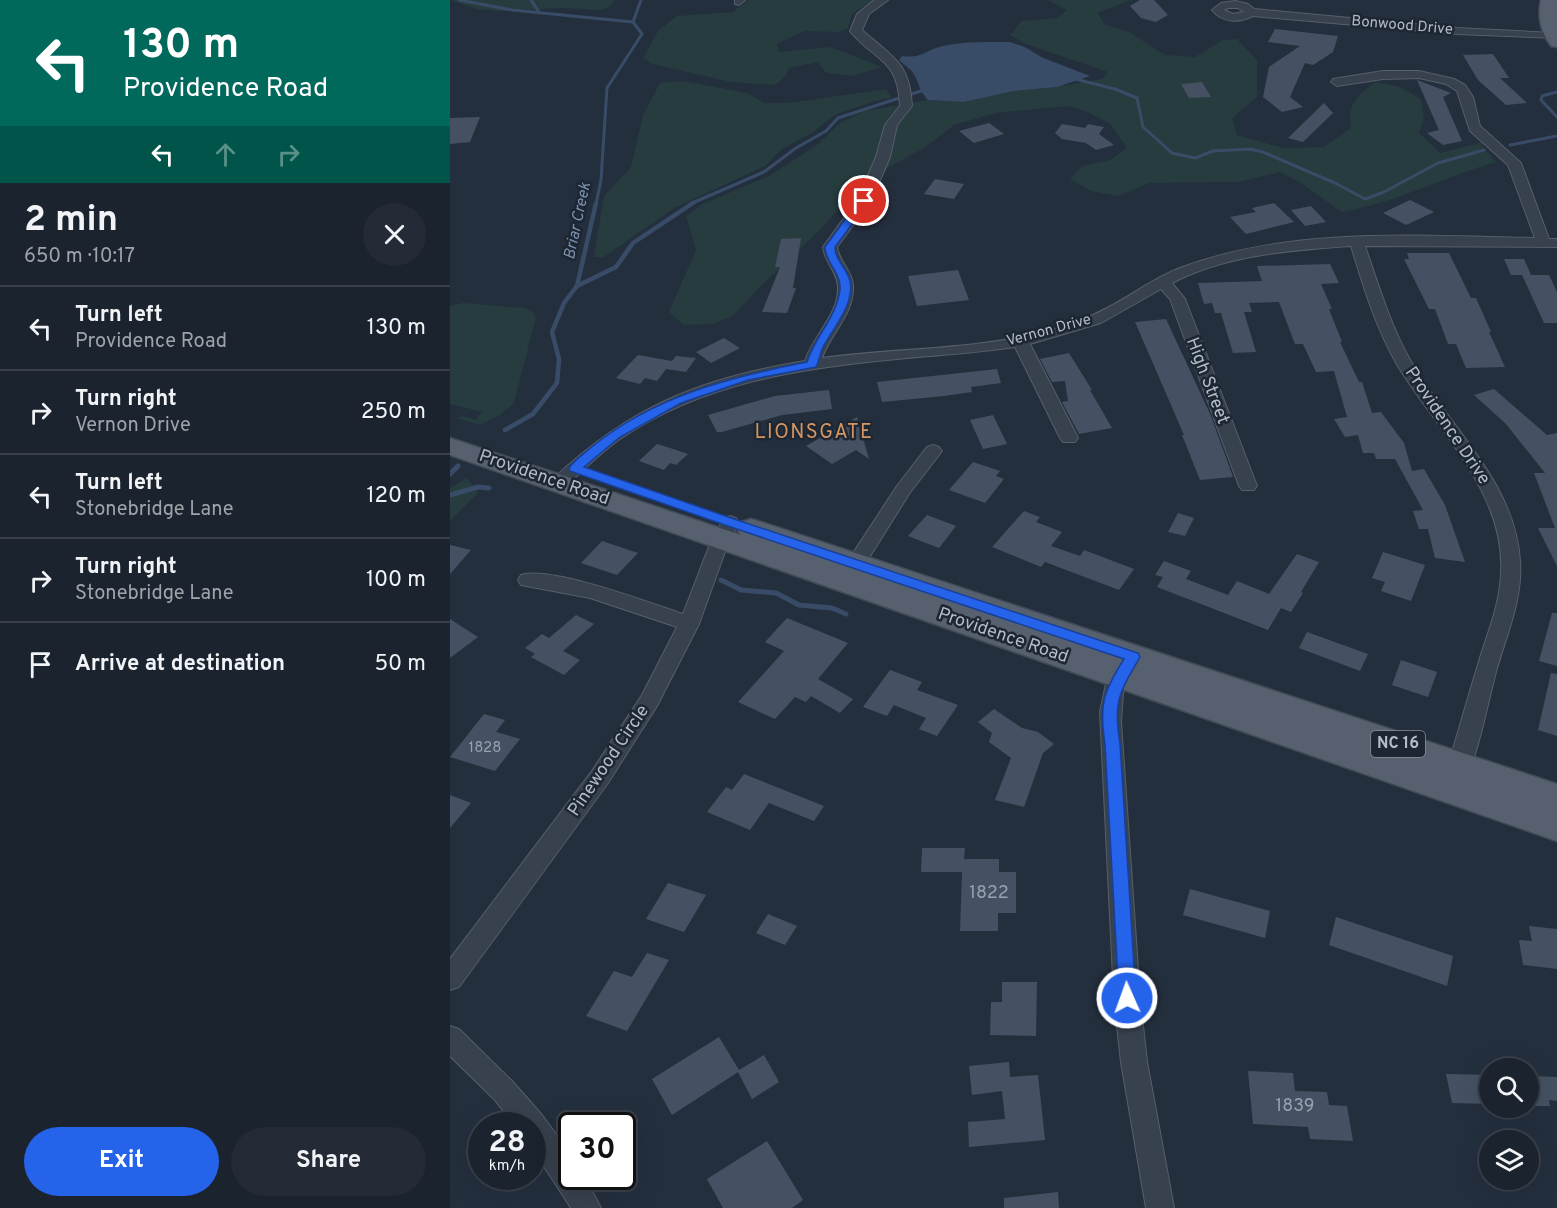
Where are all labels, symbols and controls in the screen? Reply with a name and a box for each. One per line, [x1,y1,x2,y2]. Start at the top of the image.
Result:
street label: Bonwood Drive [1350,12,1454,40]
text: 130 m [123,20,239,73]
icon: left [24,24,102,102]
text: Providence Road [123,72,328,106]
icon: left [146,138,179,171]
icon: ahead [209,138,242,171]
icon: right [272,138,305,171]
pin [838,175,889,226]
water label: Briar Creek [560,180,596,261]
icon: arrive [847,184,880,217]
text: 2 min [24,198,118,244]
button: close [363,203,426,266]
text: 650 m · 10:17 [24,244,135,270]
text: Turn left [75,302,163,329]
street label: Vernon Drive [1005,311,1093,351]
icon: left [24,312,57,345]
text: 130 m [367,315,426,342]
text: Providence Road [75,329,227,355]
street label: High Street [1180,334,1234,428]
street label: Providence Drive [1399,362,1495,490]
text: Turn right [75,386,177,413]
icon: right [24,396,57,429]
text: 250 m [361,399,426,426]
text: Vernon Drive [75,413,191,439]
district label: LIONSGATE [754,420,874,446]
street label: Providence Road [476,445,612,511]
text: Turn left [75,470,163,497]
icon: left [24,480,57,513]
text: 120 m [366,483,426,510]
text: Stonebridge Lane [75,497,234,523]
text: Turn right [75,554,177,581]
icon: right [24,564,57,597]
text: 100 m [366,567,426,594]
text: Stonebridge Lane [75,581,234,607]
street label: Providence Road [935,603,1071,669]
icon: arrive [24,648,57,681]
text: Arrive at destination [75,651,285,678]
text: 50 m [374,651,426,678]
street label: Pinewood Circle [563,701,655,821]
road number: NC 16 [1371,731,1425,757]
house number: 1828 [469,739,501,758]
house number: 1822 [969,882,1009,905]
position arrow [1095,966,1159,1030]
map controls [1479,1058,1539,1190]
button: search [1479,1058,1539,1118]
house number: 1839 [1276,1095,1314,1118]
speed limit sign: 30 [558,1112,636,1190]
text: 28 [488,1125,526,1162]
button: Exit [24,1127,219,1196]
button: Share [231,1127,426,1196]
button: layers [1479,1130,1539,1190]
text: km/h [489,1157,525,1176]

